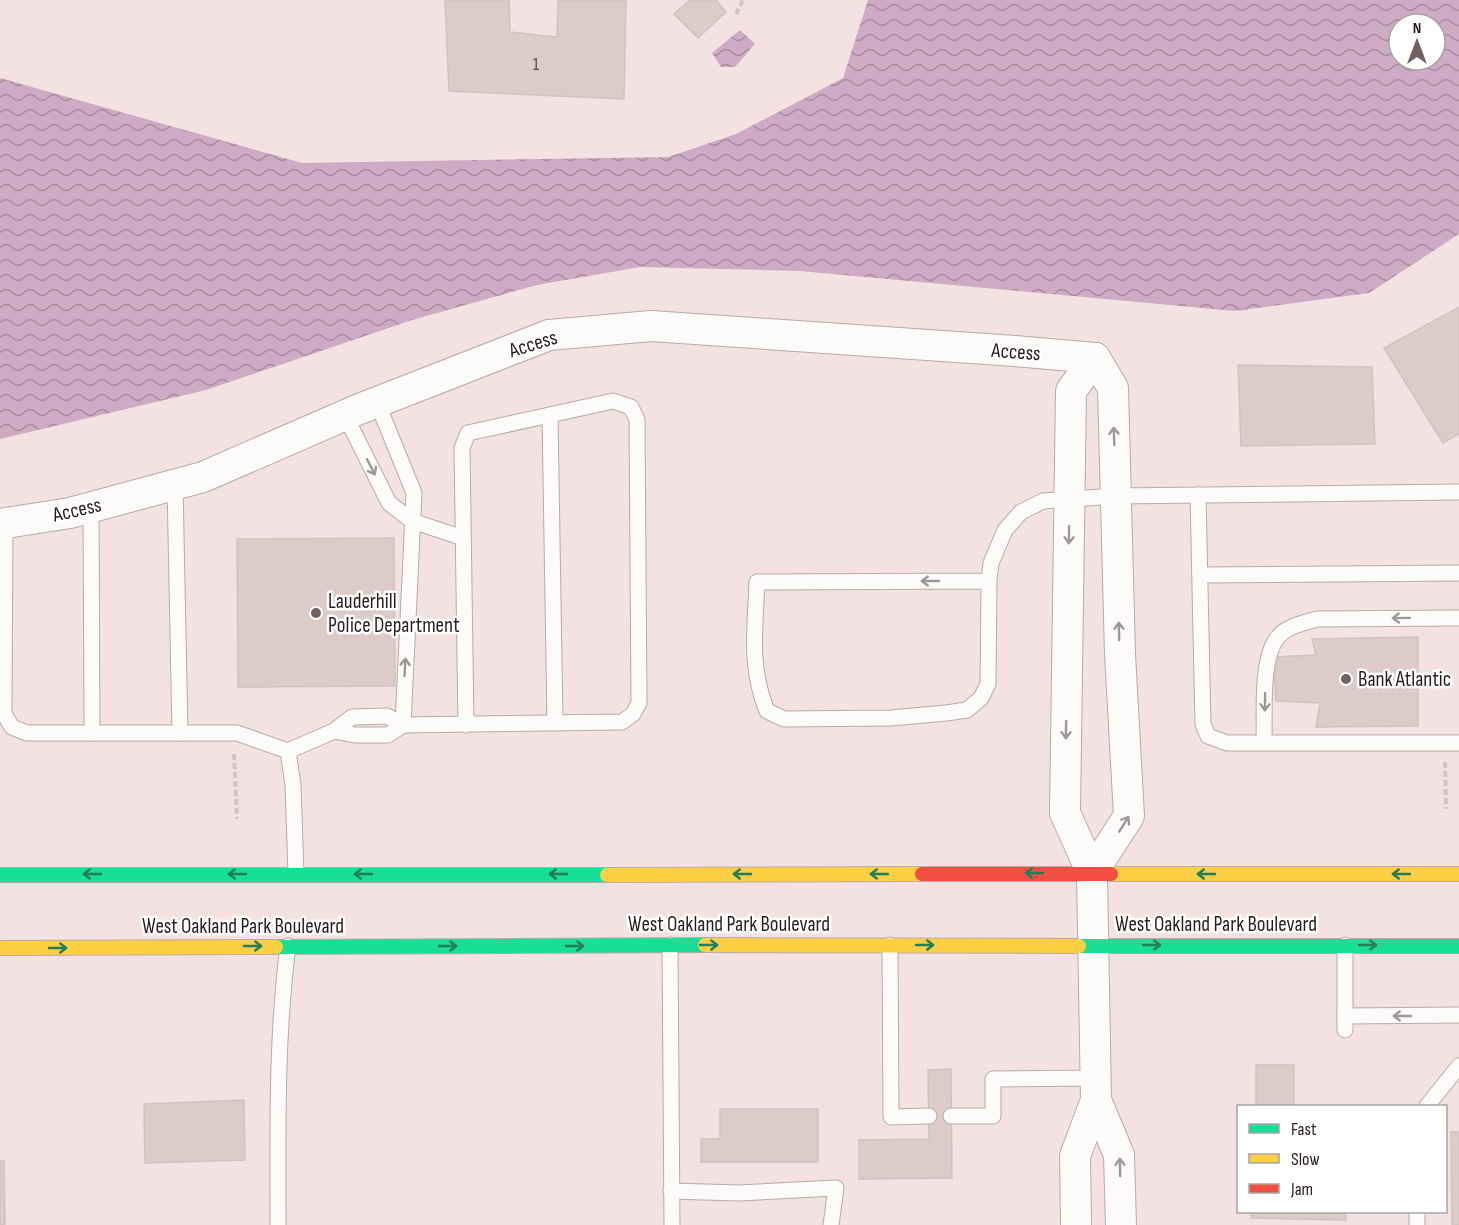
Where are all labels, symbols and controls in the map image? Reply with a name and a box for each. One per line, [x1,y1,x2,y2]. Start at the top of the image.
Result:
north arrow [1387,12,1447,72]
text: N [1413,19,1421,38]
house number: 1 [533,54,540,75]
street label: Access [505,325,560,363]
street label: Access [990,338,1041,366]
one-way arrow [1109,427,1120,447]
one-way arrow [366,458,378,476]
street label: Access [49,492,104,528]
one-way arrow [1063,525,1075,545]
one-way arrow [921,575,941,587]
place label: Lauderhill Police Department [328,589,460,638]
marker: Lauderhill Police Department [309,606,323,620]
one-way arrow [1391,612,1411,624]
one-way arrow [1114,621,1125,641]
one-way arrow [400,658,411,677]
place label: Bank Atlantic [1358,667,1451,692]
marker: Bank Atlantic [1339,672,1353,686]
one-way arrow [1260,691,1271,711]
one-way arrow [1061,720,1072,740]
one-way arrow [1118,816,1130,833]
one-way arrow [1024,867,1044,879]
one-way arrow [83,868,103,880]
one-way arrow [228,868,248,880]
one-way arrow [354,868,374,880]
one-way arrow [549,868,569,880]
one-way arrow [732,868,752,880]
one-way arrow [870,868,890,880]
one-way arrow [1196,868,1216,880]
one-way arrow [1391,868,1411,880]
street label: West Oakland Park Boulevard [628,912,830,937]
street label: West Oakland Park Boulevard [1115,912,1317,937]
street label: West Oakland Park Boulevard [142,914,344,939]
one-way arrow [699,939,719,951]
one-way arrow [915,939,935,951]
one-way arrow [1142,939,1162,951]
one-way arrow [1358,939,1378,951]
one-way arrow [438,940,458,952]
one-way arrow [564,940,584,952]
one-way arrow [243,941,263,952]
one-way arrow [48,942,68,954]
one-way arrow [1392,1010,1412,1022]
legend [1237,1105,1447,1213]
text: Fast [1291,1119,1317,1140]
text: Slow [1291,1149,1320,1170]
one-way arrow [1114,1157,1125,1177]
text: Jam [1290,1179,1313,1200]

